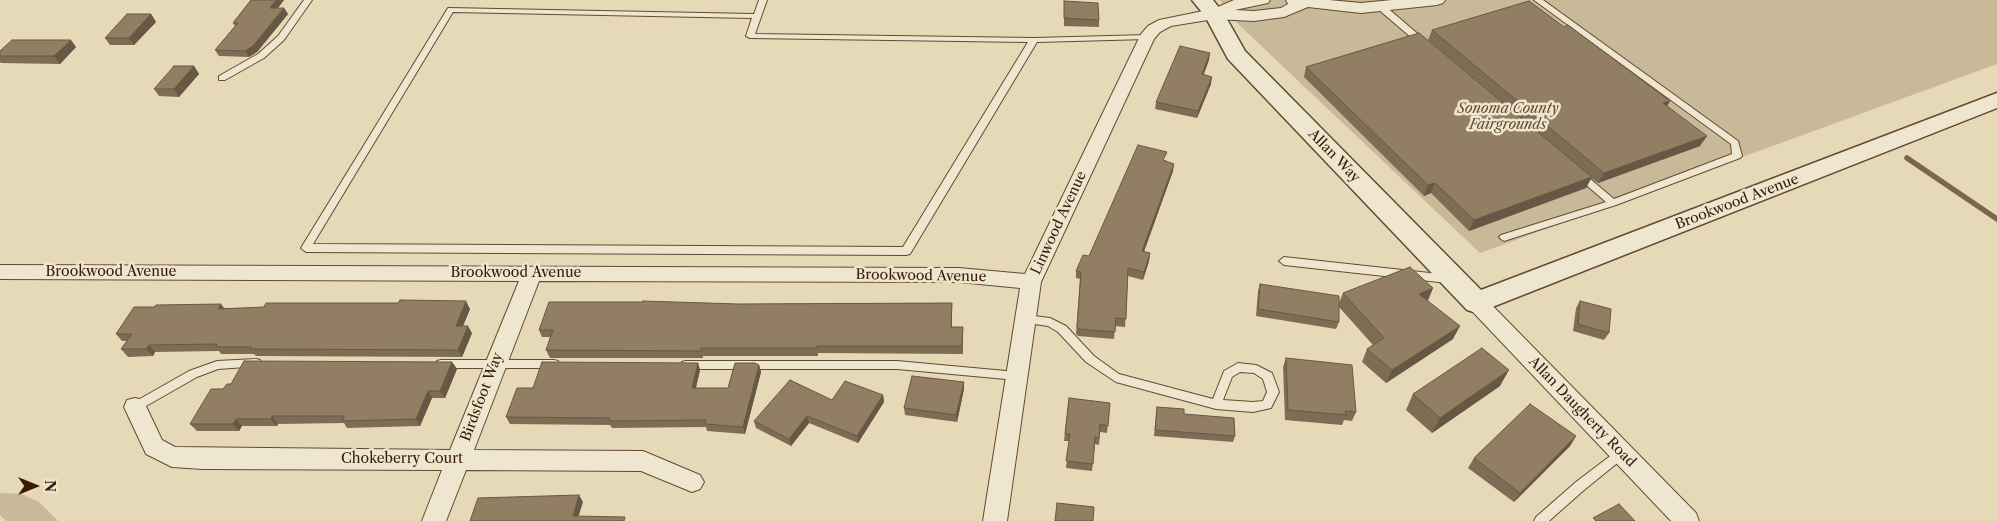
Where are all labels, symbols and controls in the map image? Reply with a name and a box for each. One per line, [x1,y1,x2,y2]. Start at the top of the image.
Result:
park label: Sonoma County Fairgrounds [1457,101,1559,134]
street label: Allan Way [1305,126,1363,186]
street label: Linwood Avenue [1028,169,1090,277]
street label: Brookwood Avenue [1673,171,1801,233]
street label: Brookwood Avenue [46,264,176,280]
street label: Brookwood Avenue [451,265,581,281]
street label: Brookwood Avenue [855,266,987,286]
street label: Birdsfoot Way [457,350,507,444]
street label: Allan Daugherty Road [1525,353,1639,471]
street label: Chokeberry Court [341,451,463,467]
north arrow [10,461,60,511]
text: N [41,480,59,492]

